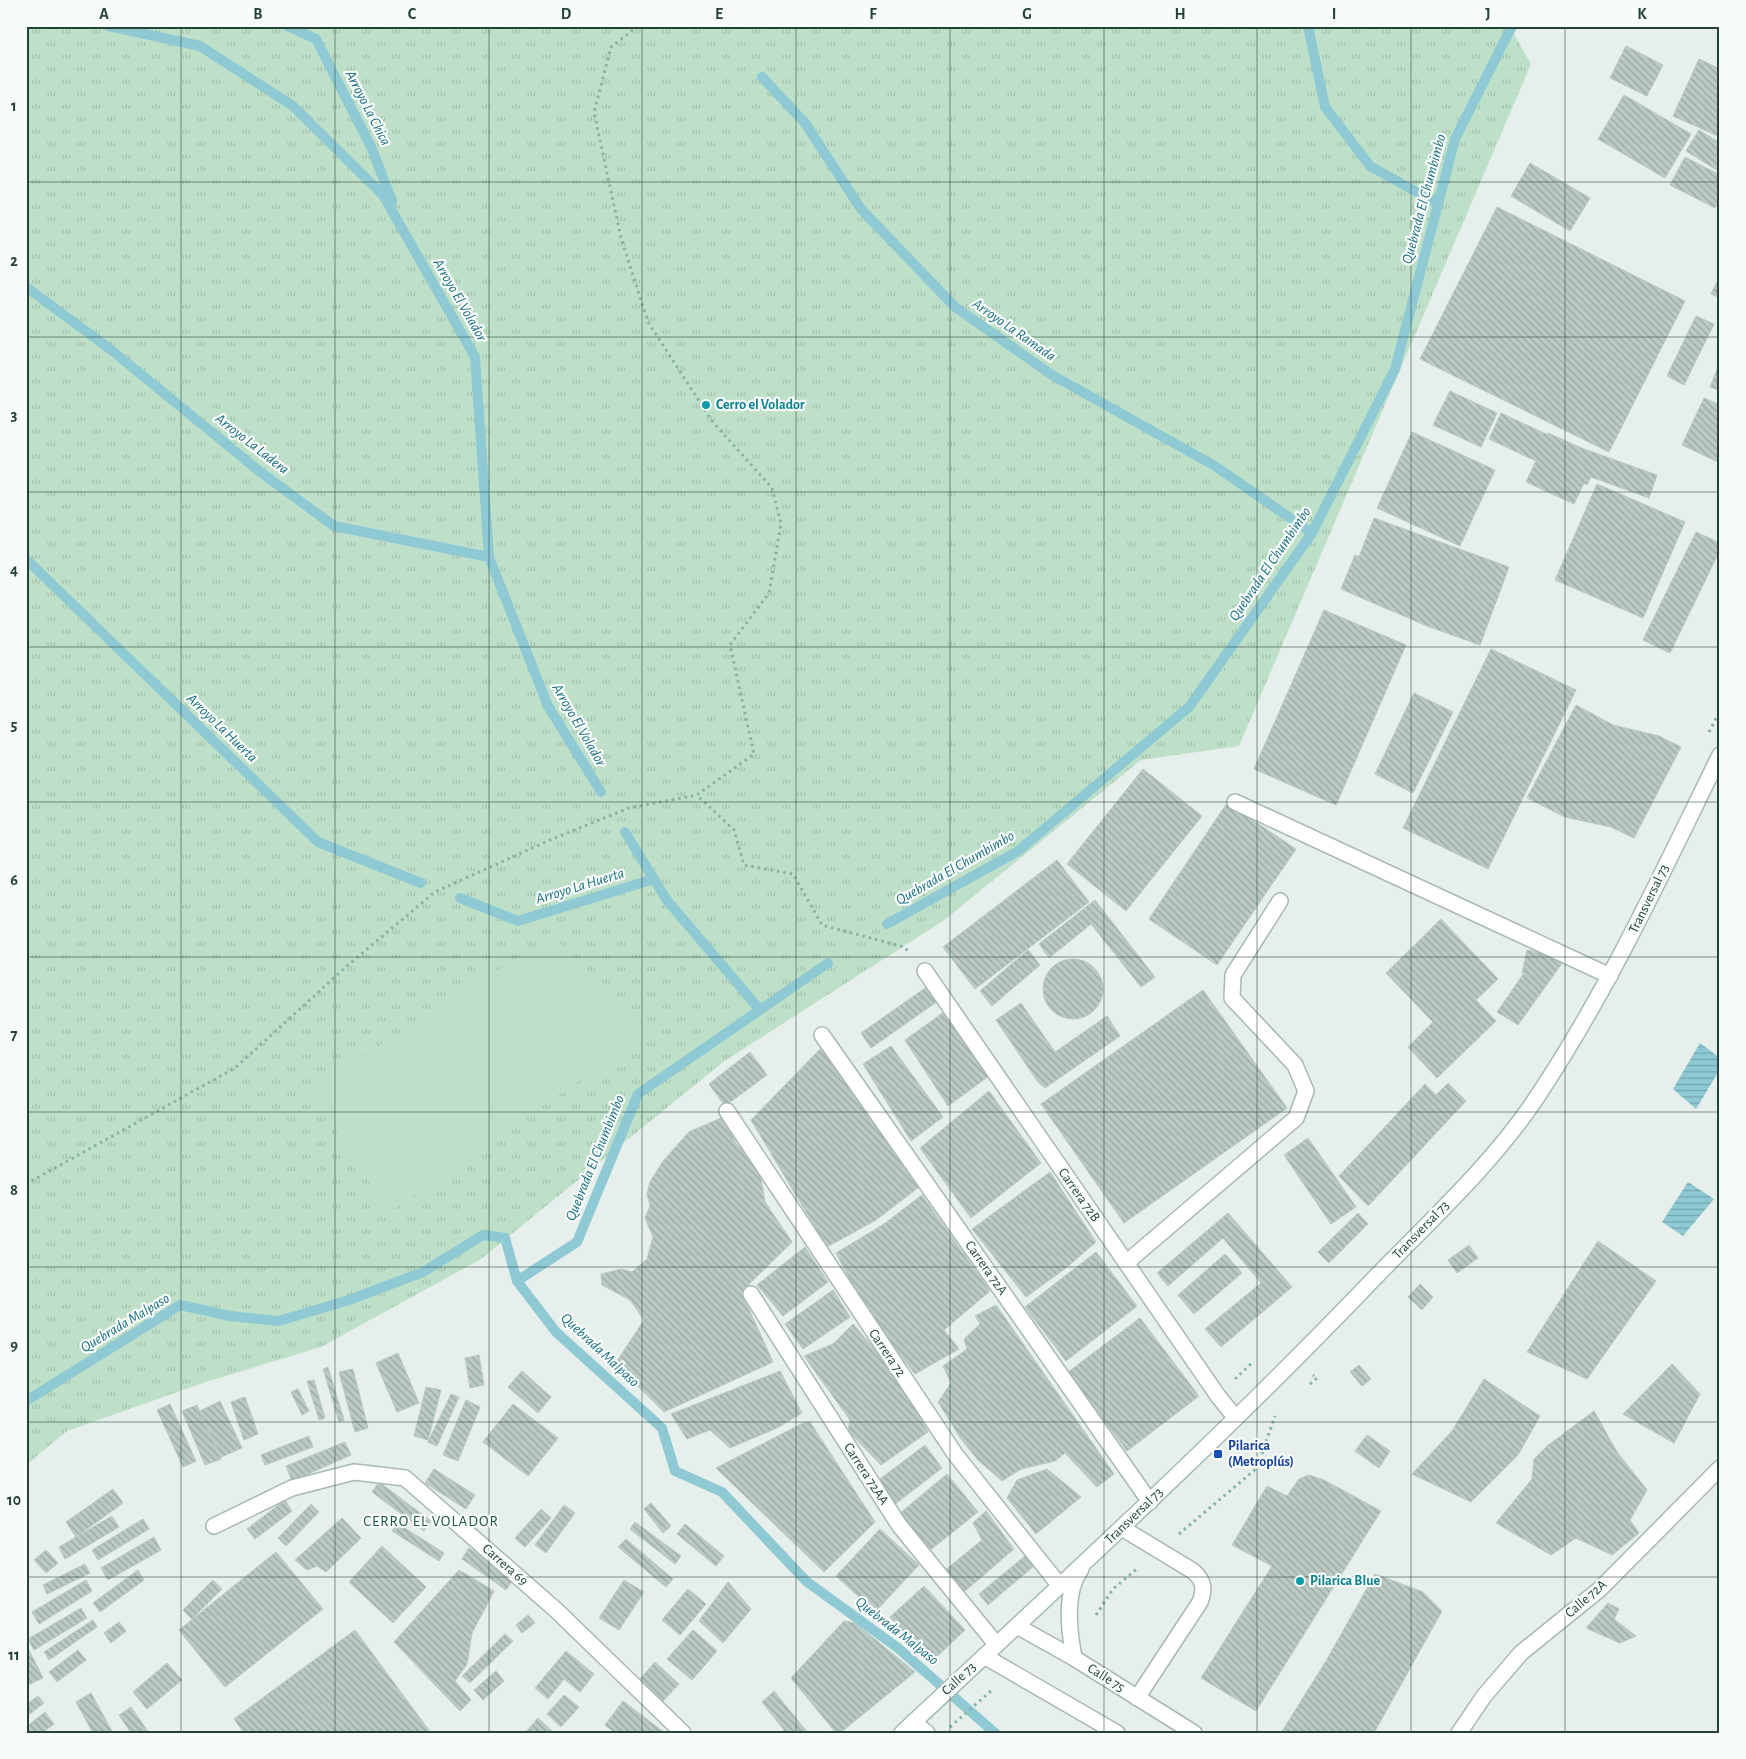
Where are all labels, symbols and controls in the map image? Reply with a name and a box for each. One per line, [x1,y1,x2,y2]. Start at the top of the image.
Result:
text: A [99,6,109,22]
text: B [253,6,263,22]
text: C [408,6,417,22]
text: D [561,6,572,22]
text: E [715,6,723,22]
text: F [869,6,877,22]
text: G [1022,6,1032,22]
text: H [1174,6,1186,22]
text: I [1332,6,1336,22]
text: J [1485,6,1491,22]
text: K [1637,6,1647,22]
water label: Arroyo La Chica [342,67,393,148]
text: 1 [11,98,17,114]
water label: Quebrada El Chumbimbo [1399,132,1449,266]
text: 2 [10,253,18,269]
water label: Arroyo El Volador [430,255,490,345]
water label: Arroyo La Ramada [969,295,1058,364]
place label: Cerro el Volador [716,398,805,412]
marker: Cerro el Volador [700,399,712,411]
text: 3 [11,407,18,423]
water label: Arroyo La Ladera [212,410,292,477]
water label: Quebrada El Chumbimbo [1226,504,1314,624]
text: 4 [10,562,18,578]
water label: Arroyo El Volador [549,680,609,770]
water label: Arroyo La Huerta [183,690,260,765]
text: 5 [11,717,18,733]
water label: Quebrada El Chumbimbo [893,828,1017,908]
street label: Transversal 73 [1626,862,1672,936]
water label: Arroyo La Huerta [533,865,626,907]
text: 6 [10,872,18,888]
text: 7 [11,1027,18,1043]
water label: Quebrada El Chumbimbo [563,1093,627,1223]
street label: Carrera 72B [1055,1166,1103,1224]
text: 8 [10,1182,18,1198]
street label: Transversal 73 [1390,1198,1452,1262]
street label: Carrera 72A [962,1238,1010,1298]
water label: Quebrada Malpaso [78,1291,172,1355]
water label: Quebrada Malpaso [558,1310,642,1390]
street label: Carrera 72 [866,1327,908,1379]
text: 9 [10,1337,18,1353]
place label: Pilarica (Metroplús) [1228,1439,1294,1469]
street label: Carrera 72AA [841,1441,891,1507]
marker: Pilarica (Metroplús) [1212,1448,1224,1460]
street label: Transversal 73 [1102,1485,1166,1547]
text: 10 [7,1492,21,1508]
district label: CERRO EL VOLADOR [363,1514,499,1529]
street label: Carrera 69 [479,1542,531,1588]
place label: Pilarica Blue [1310,1574,1380,1588]
marker: Pilarica Blue [1294,1575,1306,1587]
street label: Calle 72A [1563,1577,1609,1621]
water label: Quebrada Malpaso [853,1594,941,1668]
text: 11 [8,1647,20,1663]
street label: Calle 73 [939,1660,979,1698]
street label: Calle 75 [1085,1661,1127,1695]

